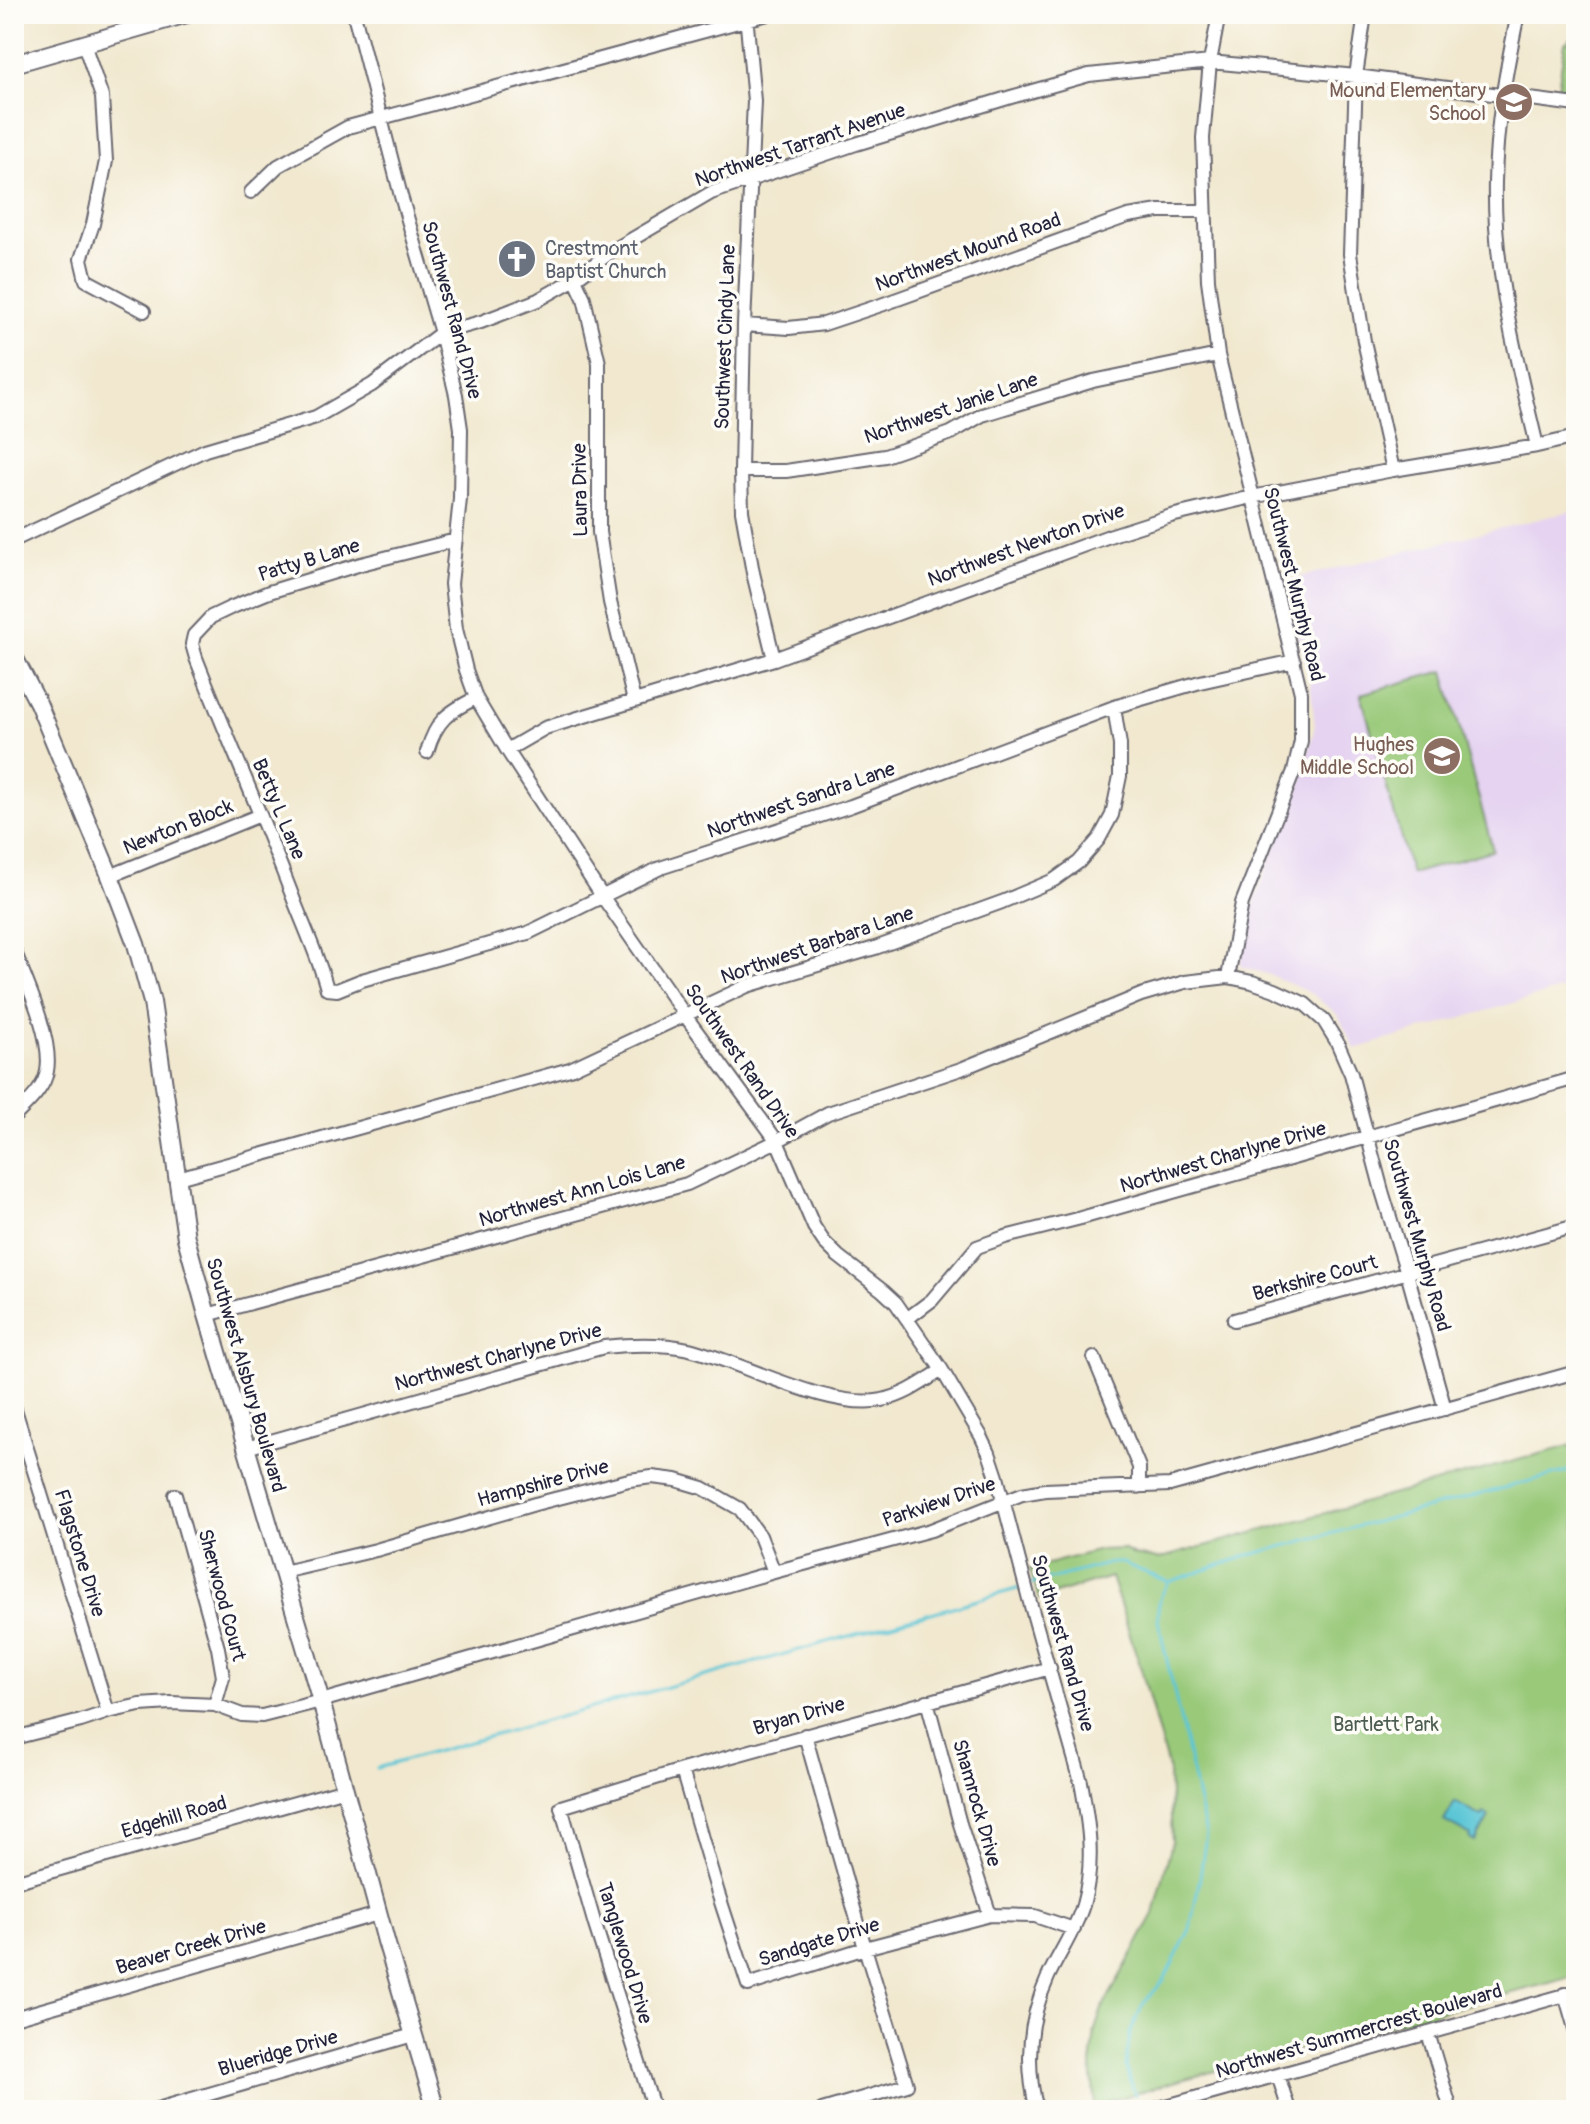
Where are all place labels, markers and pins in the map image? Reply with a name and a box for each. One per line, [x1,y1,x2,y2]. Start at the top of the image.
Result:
place label: Mound Elementary School [1329,78,1486,126]
school or university icon: Mound Elementary School [1493,81,1535,123]
place label: Crestmont Baptist Church [545,236,666,284]
church icon: Crestmont Baptist Church [496,238,538,280]
place label: Hughes Middle School [1300,732,1414,780]
school or university icon: Hughes Middle School [1421,735,1463,777]

